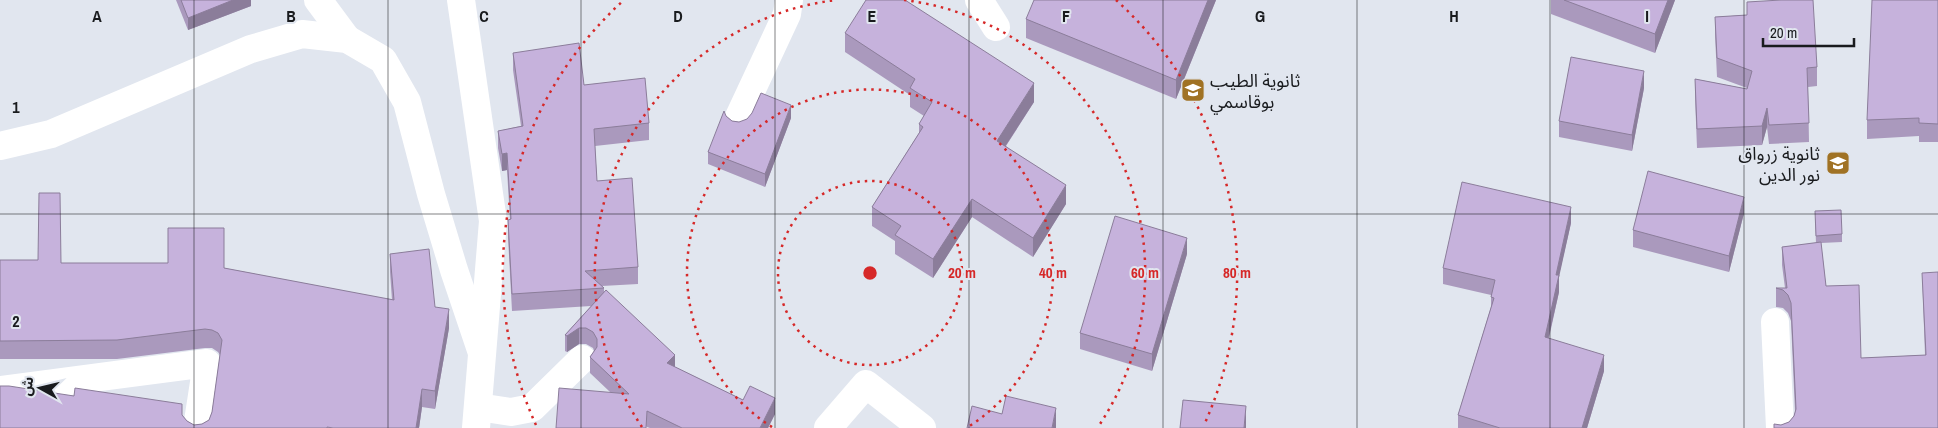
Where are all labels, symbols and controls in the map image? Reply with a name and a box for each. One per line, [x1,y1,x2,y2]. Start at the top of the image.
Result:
text: A [92,5,102,27]
text: B [286,5,296,27]
text: C [479,5,489,27]
text: D [673,5,683,27]
text: E [868,5,877,27]
text: F [1062,5,1070,27]
text: G [1255,5,1265,27]
text: H [1449,5,1459,27]
text: I [1645,5,1649,27]
scale bar [1763,15,1854,47]
text: 20 m [1770,22,1797,43]
place label: ثانوية الطيب بوقاسمي [1210,68,1300,115]
school or university icon: ثانوية الطيب بوقاسمي [1180,77,1206,103]
text: 1 [12,96,20,118]
place label: ثانوية زرواق نور الدين [1738,141,1820,187]
school or university icon: ثانوية زرواق نور الدين [1825,150,1851,176]
text: 20 m [948,262,976,283]
text: 40 m [1039,262,1067,283]
text: 60 m [1131,262,1159,283]
text: 80 m [1223,262,1251,283]
centre of rings [861,264,879,282]
text: 2 [12,310,20,332]
north arrow [15,363,65,413]
text: ش [17,375,37,397]

